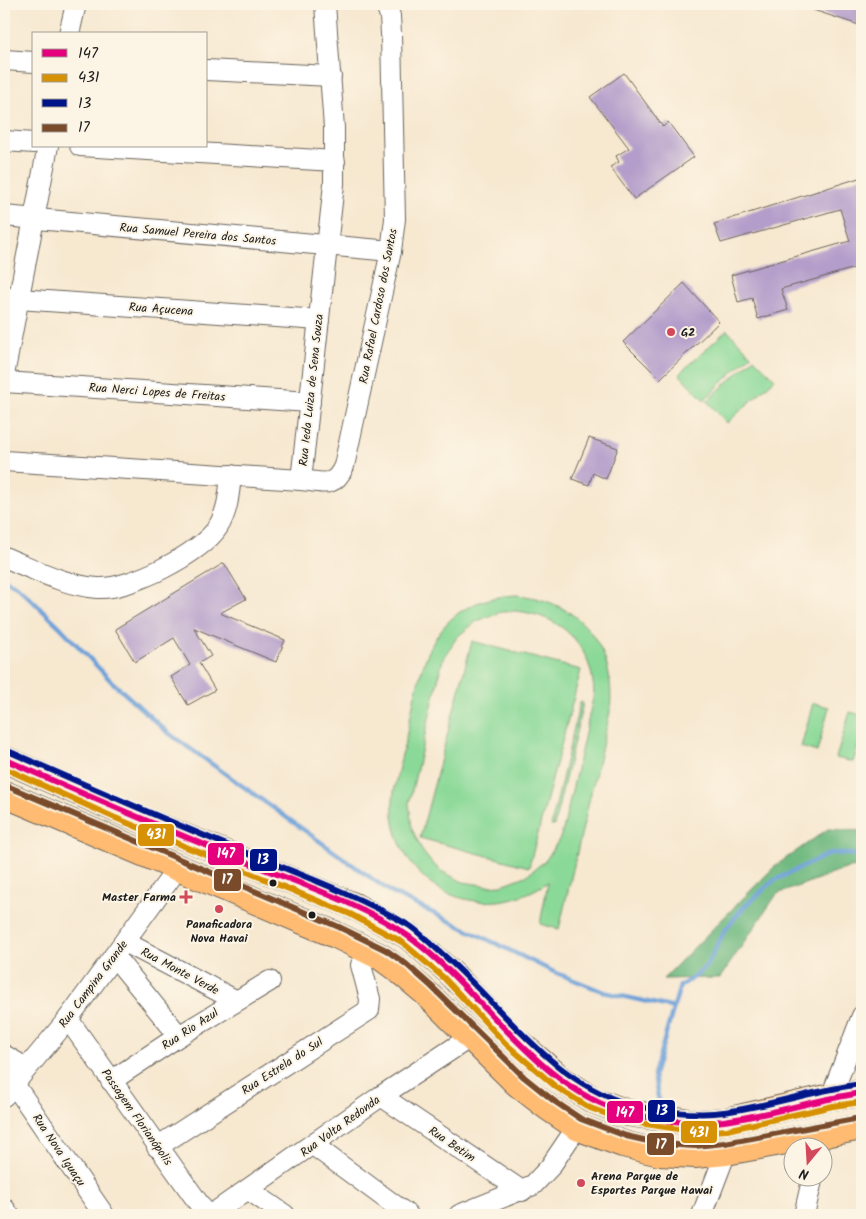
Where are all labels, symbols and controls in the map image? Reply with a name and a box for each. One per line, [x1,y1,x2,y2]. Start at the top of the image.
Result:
legend [32,32,208,148]
text: 147 [78,42,99,66]
text: 431 [78,66,100,90]
text: 13 [78,92,92,116]
text: 17 [78,116,91,140]
street label: Rua Samuel Pereira dos Santos [119,218,277,251]
street label: Rua Rafael Cardoso dos Santos [354,227,403,385]
street label: Rua Açucena [128,298,194,321]
street label: Rua Ieda Luiza de Sena Souza [294,313,329,467]
place label: G2 [681,323,695,342]
marker: G2 [665,326,677,338]
street label: Rua Nerci Lopes de Freitas [88,378,226,407]
line badge: 431 [137,823,175,847]
text: 431 [146,824,167,846]
line badge: 147 [207,842,245,866]
text: 147 [217,843,236,865]
line badge: 13 [249,848,278,872]
text: 13 [257,849,269,871]
line badge: 17 [213,868,242,892]
text: 17 [222,869,233,891]
unlabelled marker [268,878,278,888]
place label: Master Farma [102,888,176,907]
marker: Master Farma [180,891,192,903]
marker: Panaficadora Nova Havai [213,903,225,915]
unlabelled marker [307,910,317,920]
place label: Panaficadora Nova Havai [186,915,252,948]
street label: Rua Campina Grande [54,936,133,1032]
street label: Rua Monte Verde [137,943,223,1000]
street label: Rua Rio Azul [158,1004,223,1055]
street label: Rua Estrela do Sul [238,1033,327,1100]
street label: Passagem Florianópolis [96,1065,177,1170]
street label: Rua Volta Redonda [296,1091,385,1162]
line badge: 13 [647,1099,676,1123]
line badge: 147 [606,1100,644,1124]
text: 13 [656,1100,668,1122]
text: 147 [616,1102,635,1124]
street label: Rua Nova Iguaçu [27,1110,90,1191]
line badge: 431 [680,1120,718,1144]
street label: Rua Betim [424,1122,479,1167]
text: 431 [689,1122,710,1144]
line badge: 17 [646,1132,675,1156]
text: 17 [656,1134,667,1156]
north arrow [784,1136,834,1186]
text: N [797,1162,812,1185]
place label: Arena Parque de Esportes Parque Hawai [591,1167,713,1200]
marker: Arena Parque de Esportes Parque Hawai [575,1177,587,1189]

